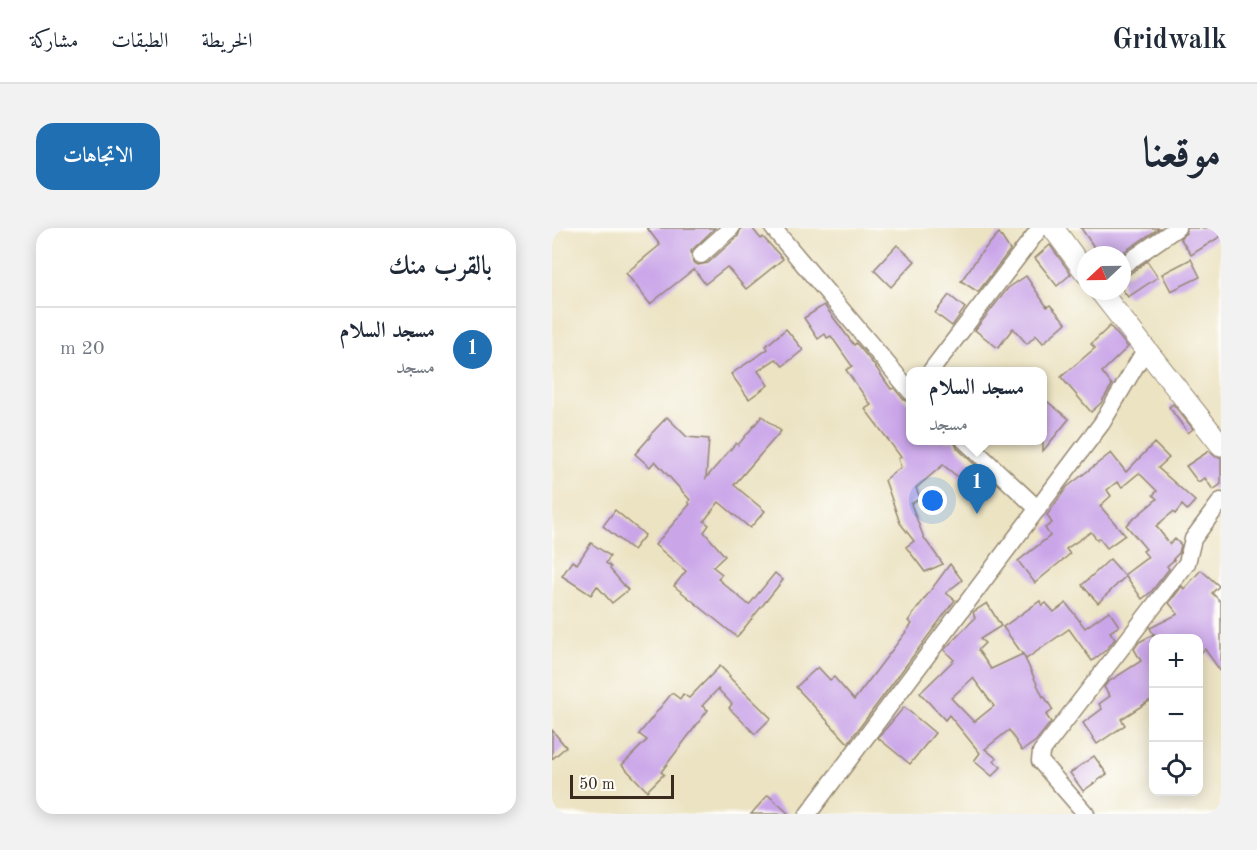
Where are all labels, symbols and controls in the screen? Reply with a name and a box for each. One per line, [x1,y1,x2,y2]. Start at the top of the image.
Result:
text: Gridwalk [1112,27,1227,55]
text: مشاركة [30,31,78,52]
text: الطبقات [111,31,168,52]
text: الخريطة [201,31,253,52]
button: الاتجاهات [36,123,160,190]
text: موقعنا [1143,134,1221,176]
north arrow [1077,246,1131,300]
text: بالقرب منك [389,254,492,280]
text: مسجد السلام [339,320,435,342]
text: 20 m [60,339,105,359]
text: 1 [467,339,478,359]
text: مسجد [396,358,435,378]
popup [906,367,1047,445]
text: مسجد السلام [929,377,1024,399]
text: مسجد [929,415,968,435]
pin: 1 [958,464,996,514]
your location [918,486,947,515]
map controls [1149,634,1203,796]
button: + [1149,634,1203,688]
button: − [1149,688,1203,742]
button: locate [1149,742,1203,796]
scale bar [570,772,674,800]
text: 50 m [579,777,615,793]

